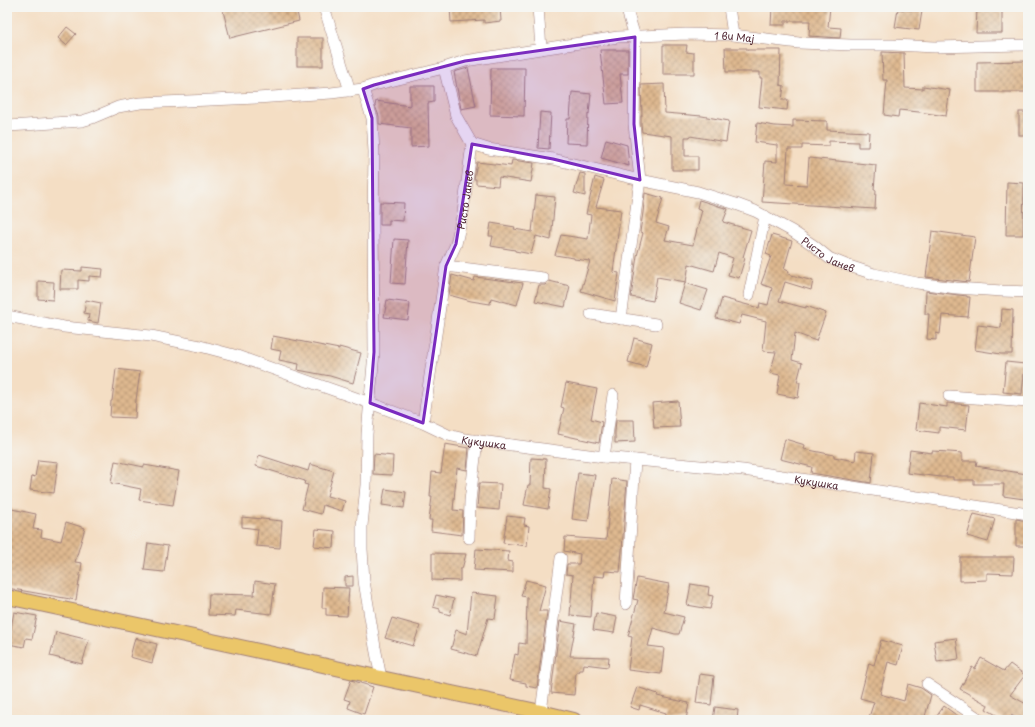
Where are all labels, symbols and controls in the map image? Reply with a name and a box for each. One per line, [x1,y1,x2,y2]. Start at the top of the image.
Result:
street label: 1 ви Мај [714,27,756,45]
street label: Ристо Јанев [452,169,476,231]
street label: Ристо Јанев [799,232,857,275]
street label: Кукушка [460,431,508,452]
street label: Кукушка [793,471,841,492]

